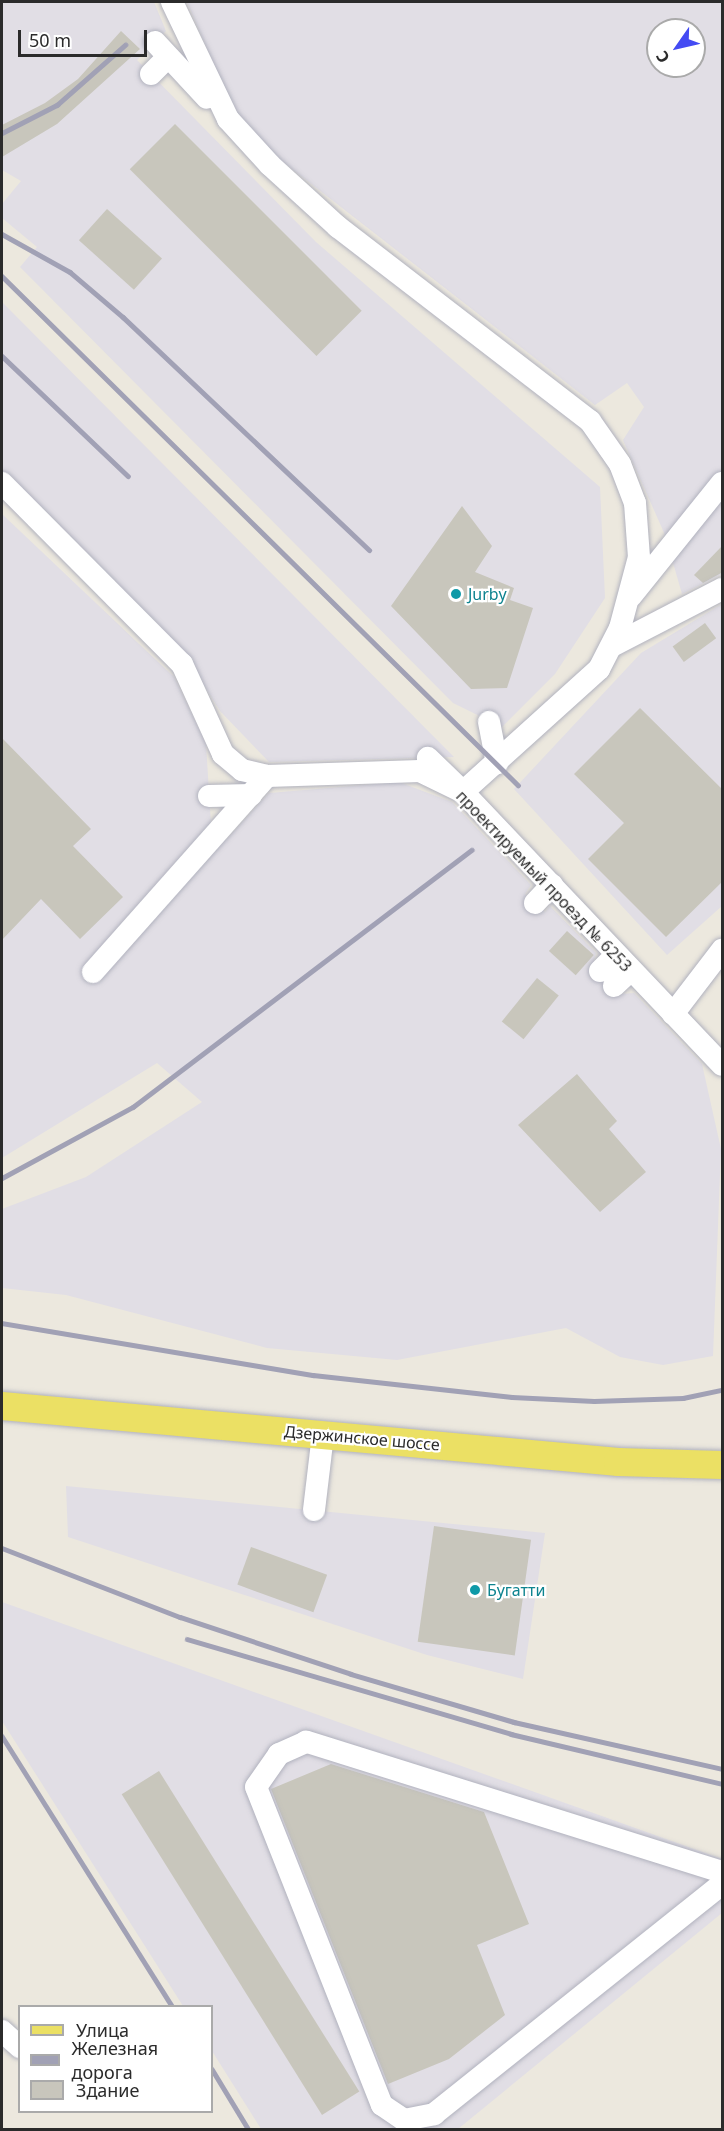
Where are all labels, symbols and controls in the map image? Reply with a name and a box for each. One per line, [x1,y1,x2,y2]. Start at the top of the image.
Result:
scale bar [21,18,150,56]
north arrow [646,18,706,78]
text: 50 m [29,28,71,52]
text: С [651,47,675,67]
place label: Jurby [468,584,507,604]
marker: Jurby [449,587,463,601]
street label: проектируемый проезд № 6253 [452,786,636,976]
street label: Дзержинское шоссе [283,1422,441,1454]
place label: Бугатти [487,1580,545,1600]
marker: Бугатти [468,1583,482,1597]
legend [18,2005,213,2113]
text: Улица [76,2018,129,2042]
text: Железная дорога [72,2036,158,2084]
text: Здание [76,2078,139,2102]

